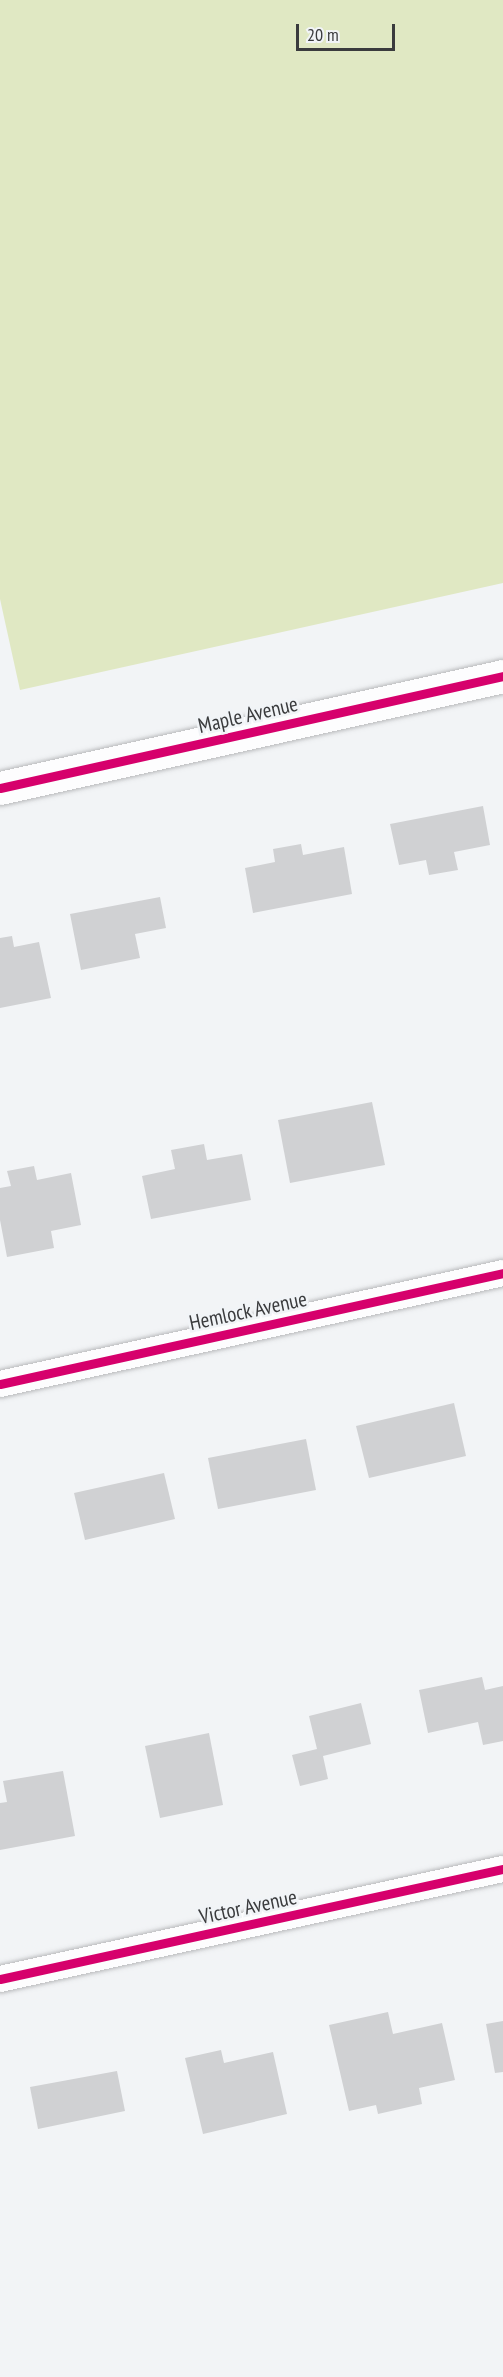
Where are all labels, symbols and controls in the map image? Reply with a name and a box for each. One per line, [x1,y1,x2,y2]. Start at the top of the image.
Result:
scale bar [299,12,398,50]
text: 20 m [307,23,339,46]
street label: Maple Avenue [195,691,301,739]
street label: Hemlock Avenue [186,1286,310,1336]
street label: Victor Avenue [197,1884,299,1930]

